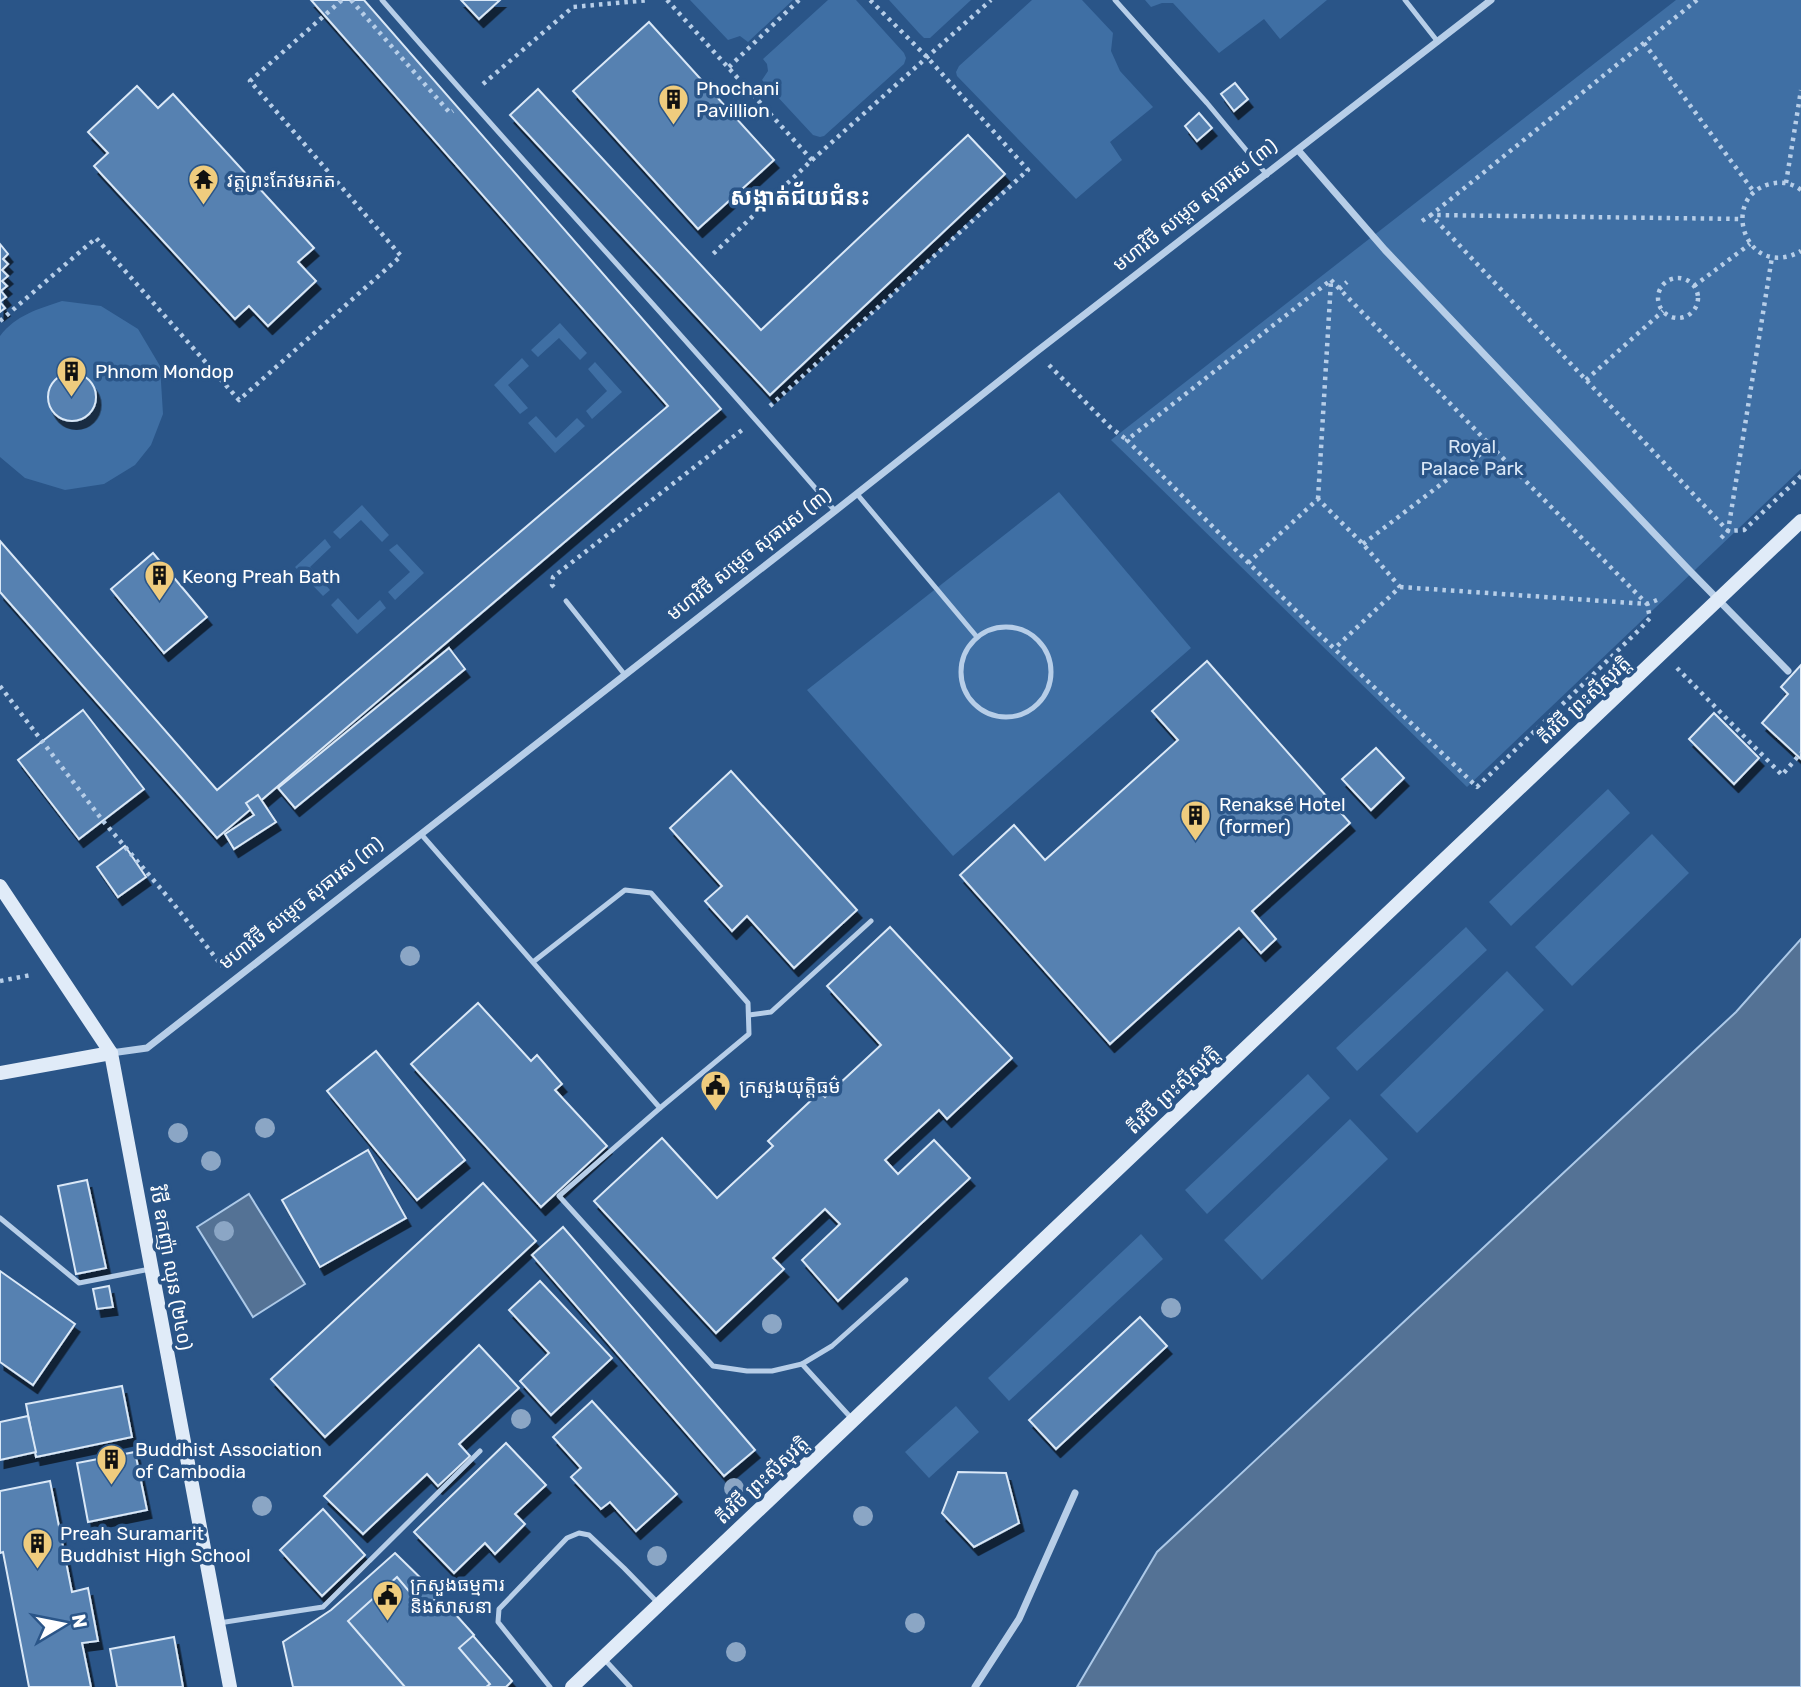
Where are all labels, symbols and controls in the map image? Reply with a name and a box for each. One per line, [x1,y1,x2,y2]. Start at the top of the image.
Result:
place label: Phochani Pavillion [696,77,779,122]
building icon: Phochani Pavillion [656,82,690,126]
street label: មហាវិថី សម្តេច សុធារស (៣) [1108,134,1282,277]
temple icon: វត្តព្រះកែវមរកត [187,163,221,207]
place label: វត្តព្រះកែវមរកត [227,169,336,192]
district label: សង្កាត់ជ័យជំនះ [730,181,870,212]
building icon: Phnom Mondop [55,354,89,398]
place label: Phnom Mondop [95,360,234,383]
park label: Royal Palace Park [1421,435,1524,480]
street label: មហាវិថី សម្តេច សុធារស (៣) [662,483,836,626]
building icon: Keong Preah Bath [142,559,176,603]
place label: Keong Preah Bath [182,565,341,588]
street label: តីរវិថី ព្រះស៊ីសុវត្តិ [1533,651,1636,750]
place label: Renaksé Hotel (former) [1219,793,1346,838]
building icon: Renaksé Hotel (former) [1179,798,1213,842]
street label: មហាវិថី សម្តេច សុធារស (៣) [214,832,388,975]
street label: តីរវិថី ព្រះស៊ីសុវត្តិ [1122,1041,1225,1140]
public building icon: ក្រសួងយុត្ដិធម៌ [699,1069,733,1113]
place label: ក្រសួងយុត្ដិធម៌ [739,1075,841,1099]
street label: វិថី ឧកញ៉ា ឈុន (២៤០) [144,1183,197,1353]
street label: តីរវិថី ព្រះស៊ីសុវត្តិ [711,1431,814,1530]
place label: Buddhist Association of Cambodia [135,1438,322,1483]
building icon: Buddhist Association of Cambodia [95,1443,129,1487]
place label: Preah Suramarit Buddhist High School [60,1522,251,1567]
building icon: Preah Suramarit Buddhist High School [20,1527,54,1571]
place label: ក្រសួងធម្មការ និងសាសនា [410,1573,504,1618]
public building icon: ក្រសួងធម្មការ និងសាសនា [370,1578,404,1622]
north arrow [28,1589,98,1659]
text: N [67,1612,92,1630]

